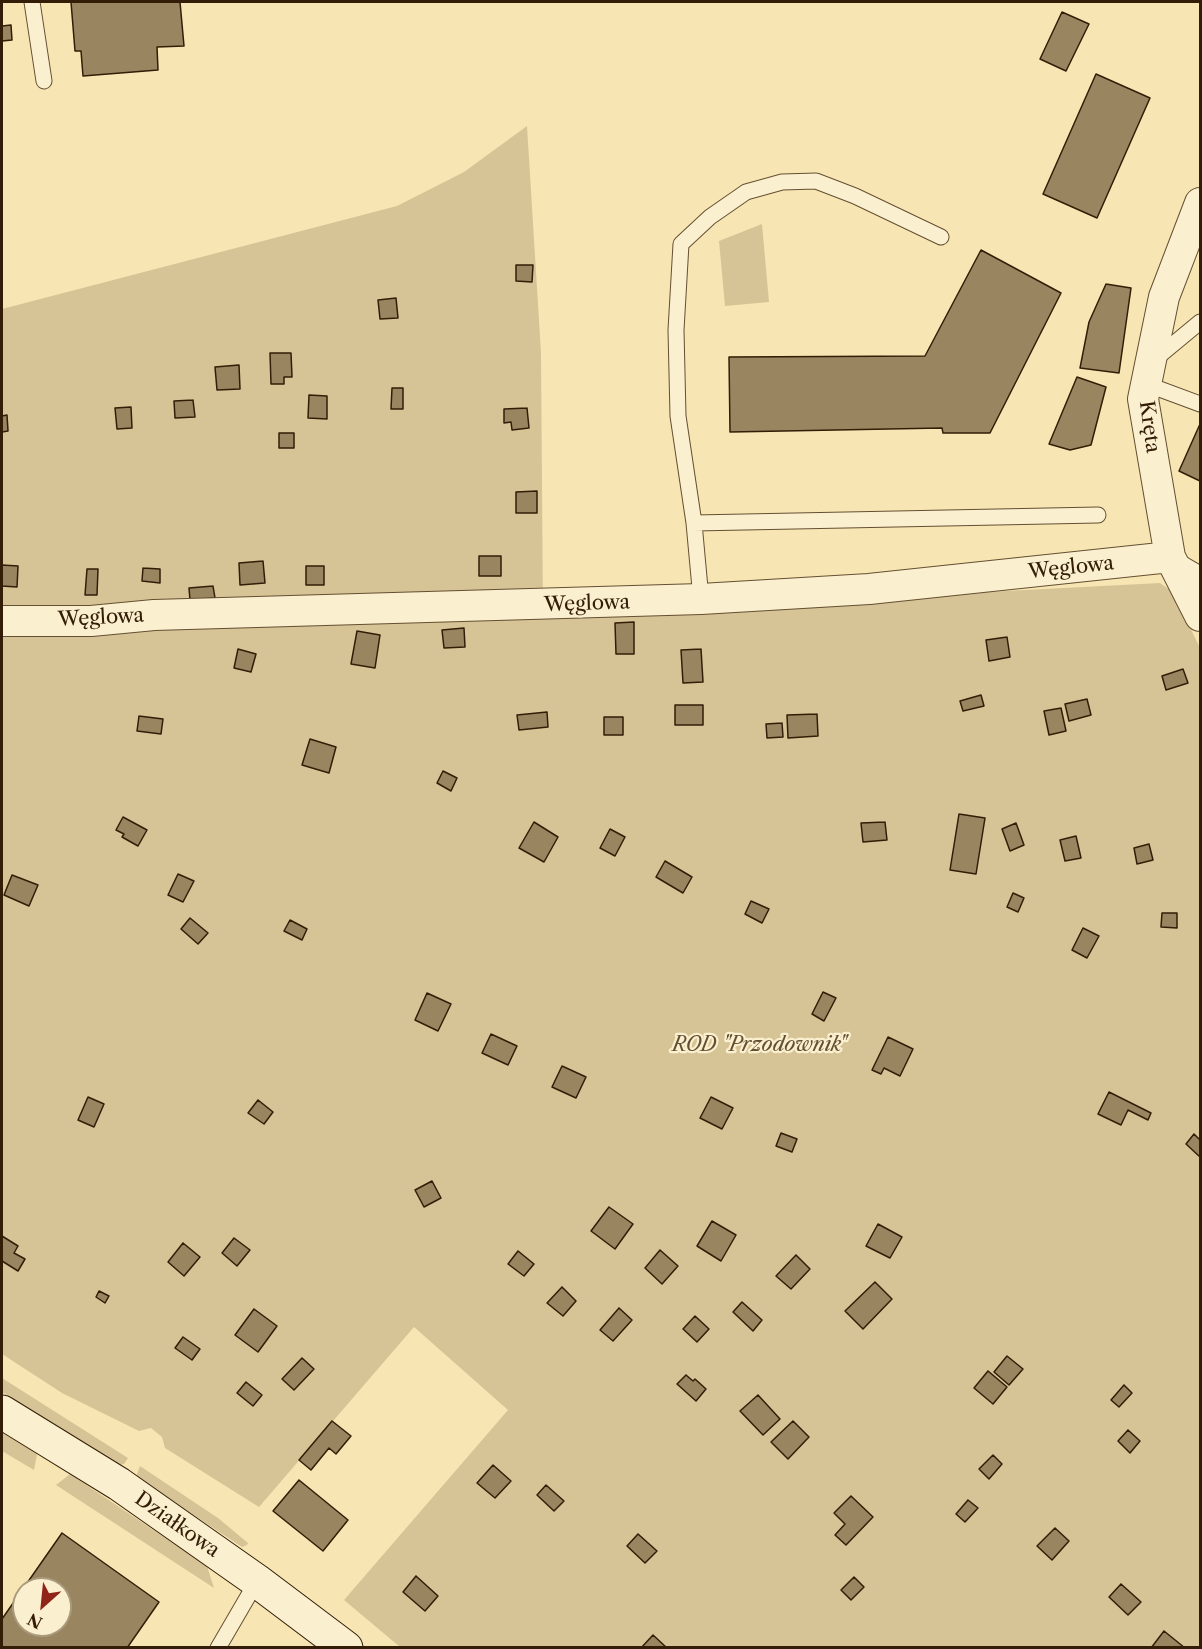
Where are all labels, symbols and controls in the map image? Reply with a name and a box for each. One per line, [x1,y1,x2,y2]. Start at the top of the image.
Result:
street label: Kręta [1133,399,1165,455]
street label: Węglowa [1027,552,1115,584]
street label: Węglowa [544,591,630,617]
street label: Węglowa [57,604,145,632]
park label: ROD "Przodownik" [672,1033,846,1057]
street label: Działkowa [130,1487,224,1563]
north arrow [12,1577,72,1637]
text: N [24,1609,45,1633]

